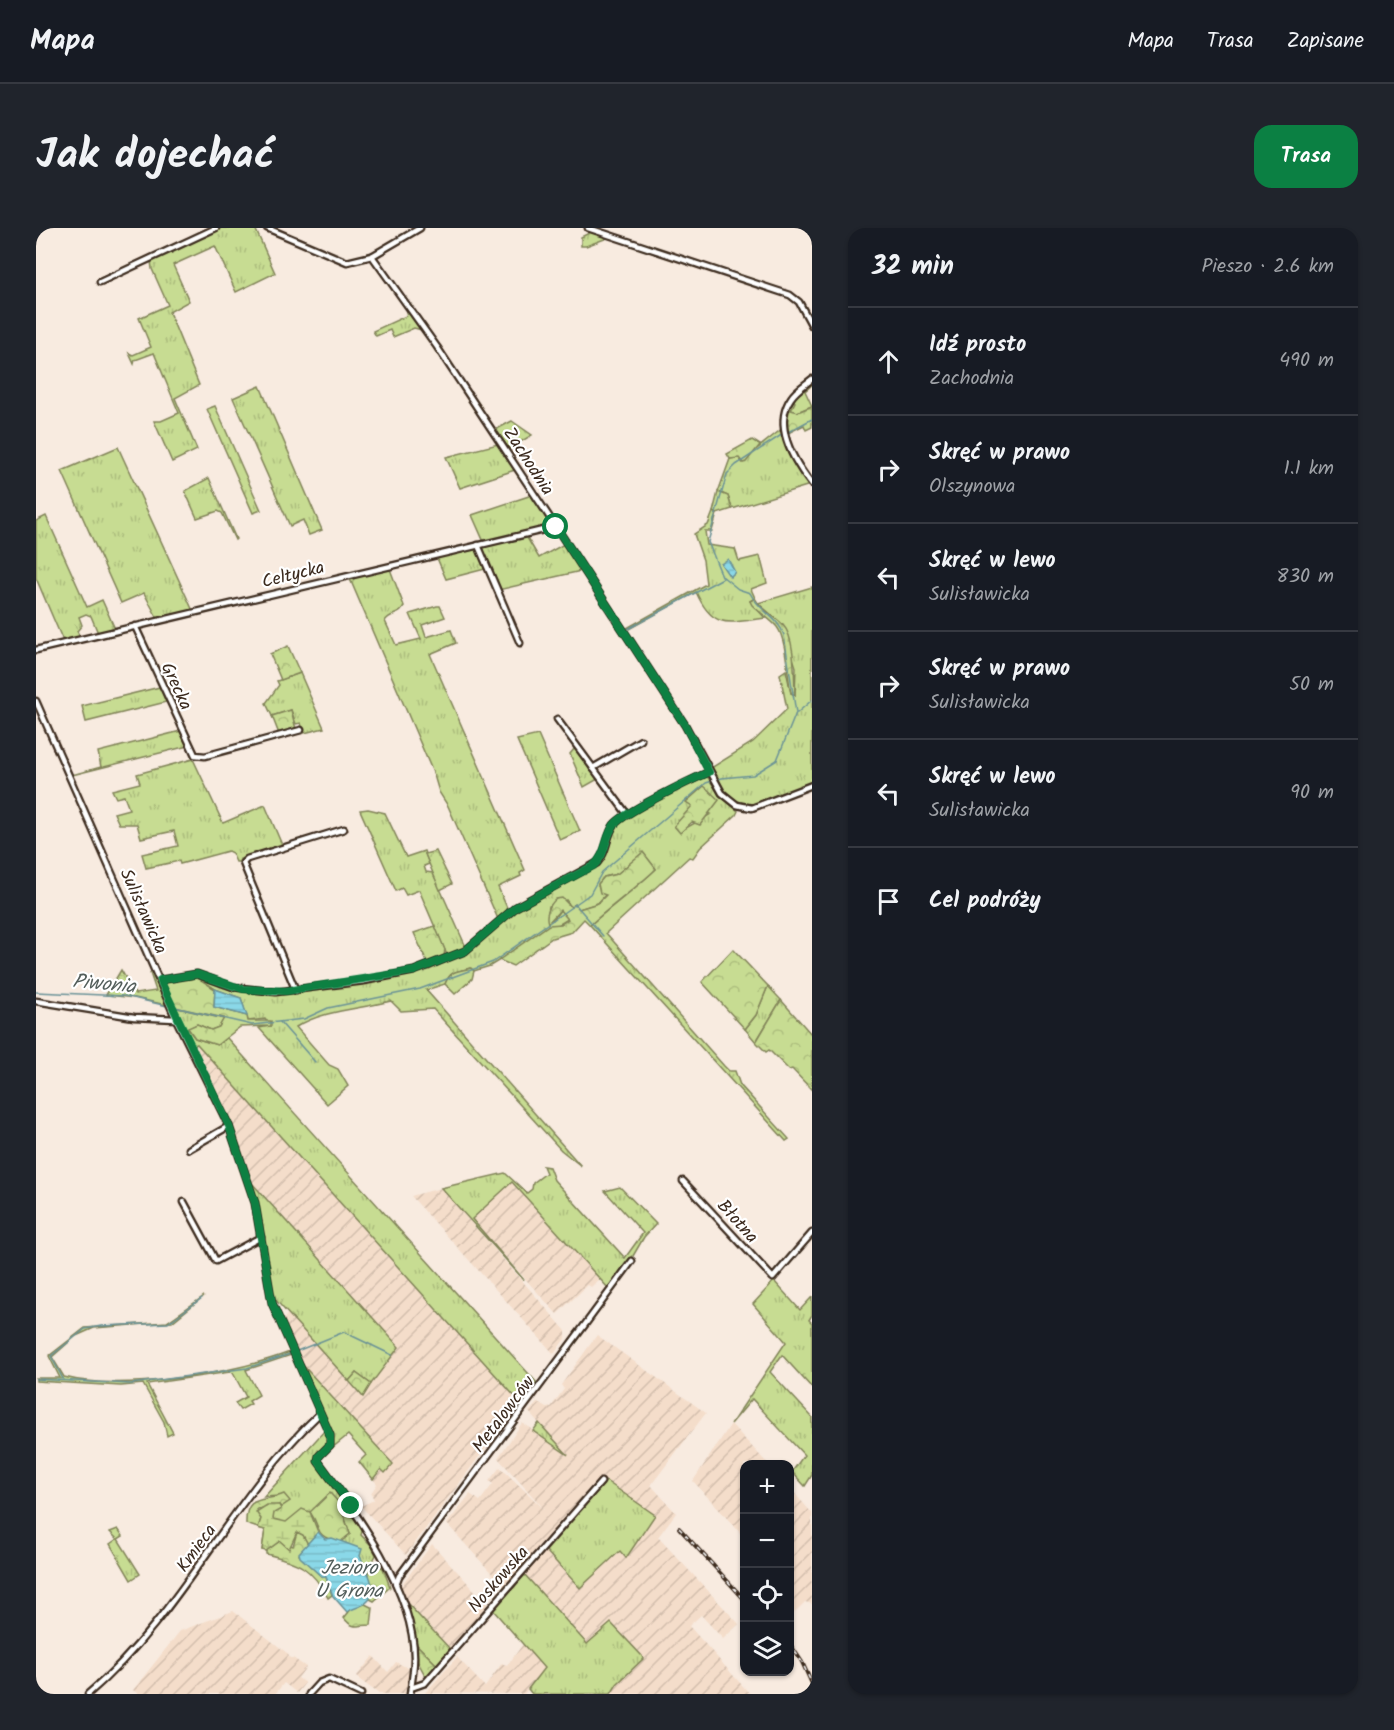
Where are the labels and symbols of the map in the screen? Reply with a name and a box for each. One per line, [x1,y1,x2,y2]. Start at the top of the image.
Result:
street label: Zachodnia [495,422,561,502]
route start [542,513,568,539]
street label: Celtycka [259,554,328,597]
street label: Grecka [152,658,199,715]
street label: Sulisławicka [111,864,174,959]
water label: Piwonia [71,966,138,1004]
street label: Błotna [709,1193,765,1251]
street label: Metalowców [465,1369,544,1460]
route end [337,1492,363,1518]
street label: Kmieca [170,1519,225,1579]
street label: Noskowska [462,1540,537,1620]
water label: Jezioro U Grona [315,1553,385,1608]

